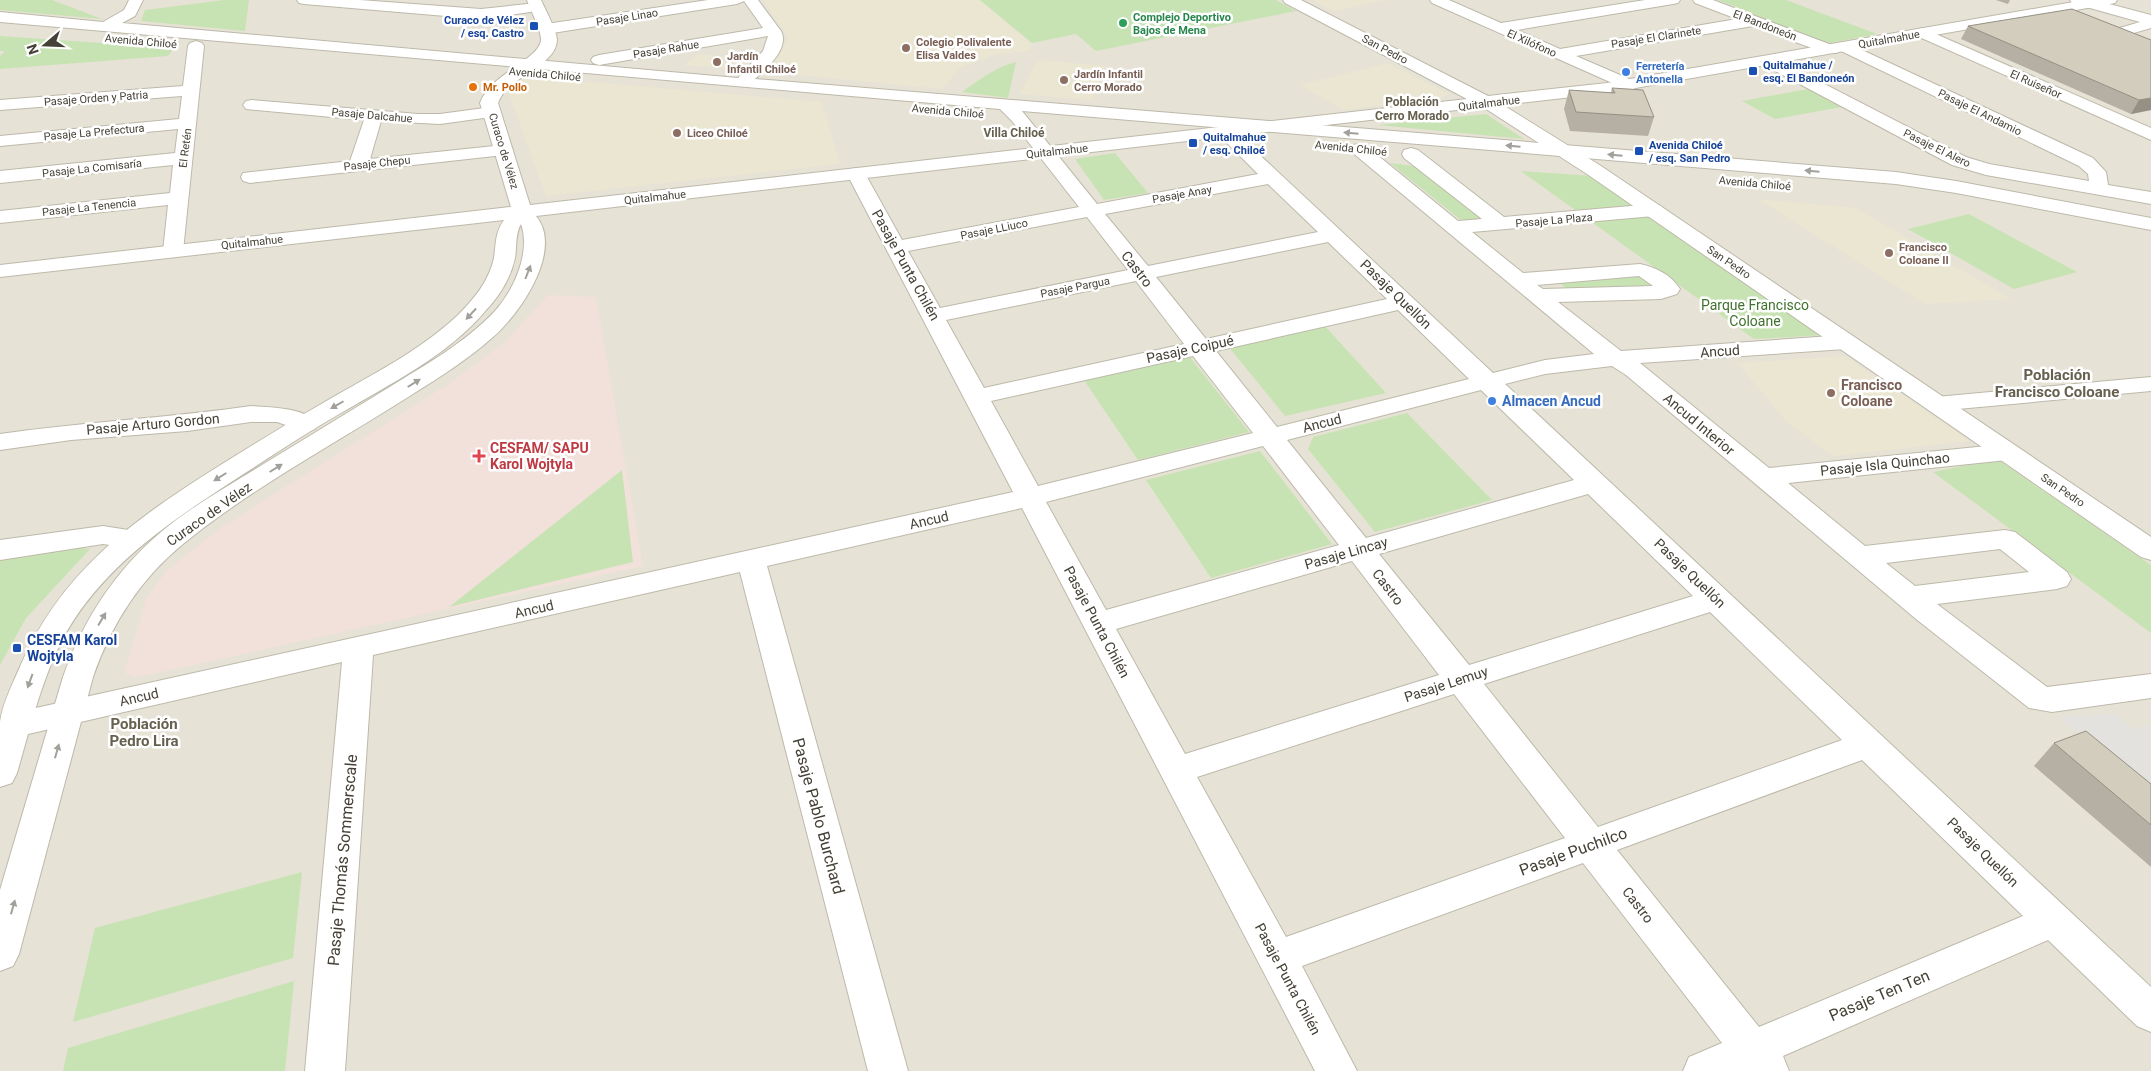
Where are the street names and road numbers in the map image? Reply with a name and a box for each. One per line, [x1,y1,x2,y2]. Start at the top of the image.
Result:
street label: Pasaje Linao [595,6,659,29]
street label: El Bandoneón [1731,7,1799,44]
street label: Pasaje El Clarinete [1610,24,1702,51]
street label: El Xilófono [1505,27,1558,60]
street label: Quitalmahue [1857,28,1921,51]
street label: Avenida Chiloé [104,32,178,51]
street label: San Pedro [1360,32,1410,67]
street label: Pasaje Rahue [632,38,700,61]
street label: Avenida Chiloé [508,65,582,84]
street label: El Ruiseñor [2008,67,2064,102]
street label: Pasaje El Andamio [1936,87,2024,138]
street label: Pasaje Orden y Patria [43,88,149,109]
street label: Quitalmahue [1457,93,1521,114]
street label: Avenida Chiloé [911,102,985,121]
street label: Pasaje Dalcahue [331,105,413,126]
street label: Curaco de Vélez [486,112,521,191]
street label: Pasaje La Prefectura [43,122,145,143]
street label: Pasaje El Alero [1901,127,1972,170]
street label: El Retén [177,128,194,169]
street label: Avenida Chiloé [1314,138,1388,159]
street label: Quitalmahue [1025,142,1089,161]
street label: Pasaje Chepu [343,154,411,173]
street label: Pasaje La Comisaría [42,157,143,180]
street label: Avenida Chiloé [1718,174,1792,193]
street label: Pasaje Anay [1151,183,1214,206]
street label: Quitalmahue [623,188,687,207]
street label: Pasaje La Tenencia [41,196,137,219]
street label: Pasaje Punta Chilén [869,207,943,323]
street label: Pasaje La Plaza [1515,211,1593,230]
street label: Pasaje LLiuco [959,217,1029,242]
street label: Quitalmahue [220,233,284,252]
street label: San Pedro [1704,243,1753,282]
street label: Castro [1118,248,1156,290]
street label: Pasaje Quellón [1357,256,1435,332]
street label: Pasaje Pargua [1039,274,1111,301]
street label: Pasaje Coipué [1145,332,1235,366]
street label: Ancud [1700,342,1740,360]
street label: Ancud Interior [1660,390,1738,458]
street label: Pasaje Arturo Gordon [86,410,220,438]
street label: Ancud [1301,410,1343,436]
street label: Pasaje Isla Quinchao [1819,449,1951,479]
street label: San Pedro [2038,471,2087,510]
street label: Curaco de Vélez [163,479,255,549]
street label: Ancud [908,508,950,532]
street label: Pasaje Lincay [1303,533,1390,572]
street label: Pasaje Quellón [1651,535,1729,611]
street label: Pasaje Punta Chilén [1061,563,1133,681]
street label: Castro [1369,566,1407,608]
street label: Ancud [513,597,555,621]
street label: Pasaje Lemuy [1402,663,1490,705]
street label: Ancud [118,685,160,709]
street label: Pasaje Pablo Burchard [789,736,849,896]
street label: Pasaje Thomás Sommerscale [324,753,361,967]
street label: Pasaje Quellón [1944,814,2022,890]
street label: Pasaje Puchilco [1517,823,1630,880]
street label: Castro [1619,884,1657,926]
street label: Pasaje Punta Chilén [1252,920,1324,1038]
street label: Pasaje Ten Ten [1826,966,1932,1025]

